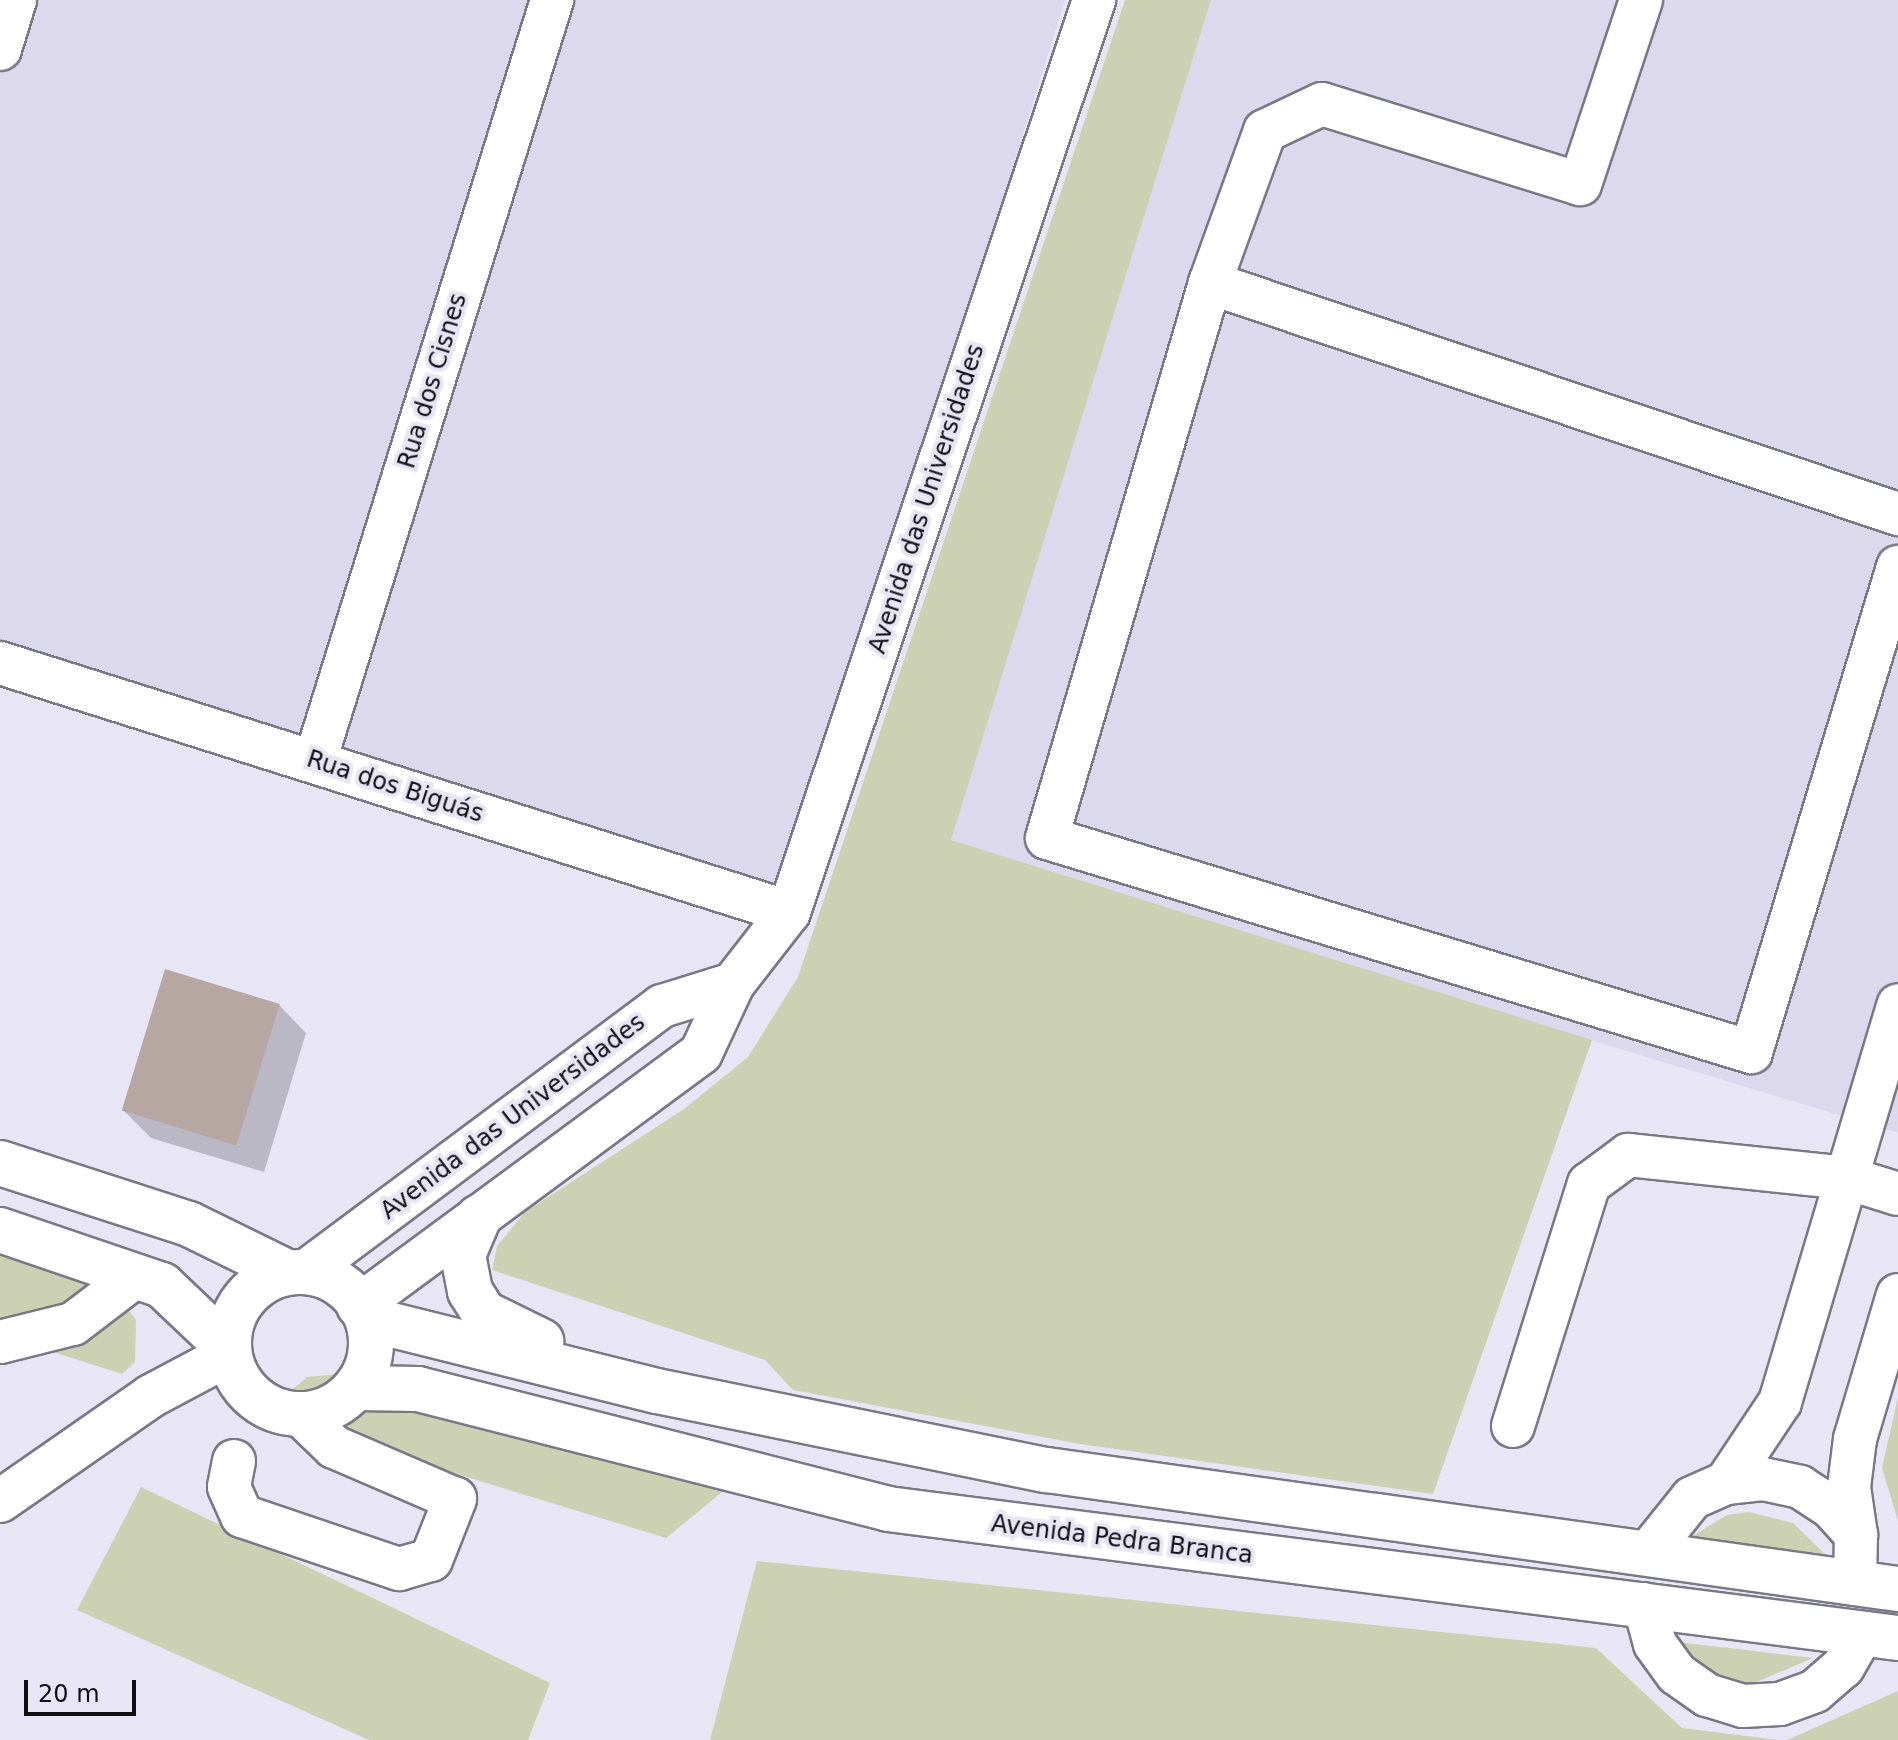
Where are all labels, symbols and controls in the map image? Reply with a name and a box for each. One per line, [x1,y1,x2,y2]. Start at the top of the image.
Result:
street label: Rua dos Cisnes [393,290,473,472]
street label: Avenida das Universidades [863,341,991,657]
street label: Rua dos Biguás [303,745,487,829]
street label: Avenida das Universidades [375,1008,651,1226]
street label: Avenida Pedra Branca [990,1510,1254,1570]
scale bar [28,1664,140,1714]
text: 20 m [38,1680,100,1708]

